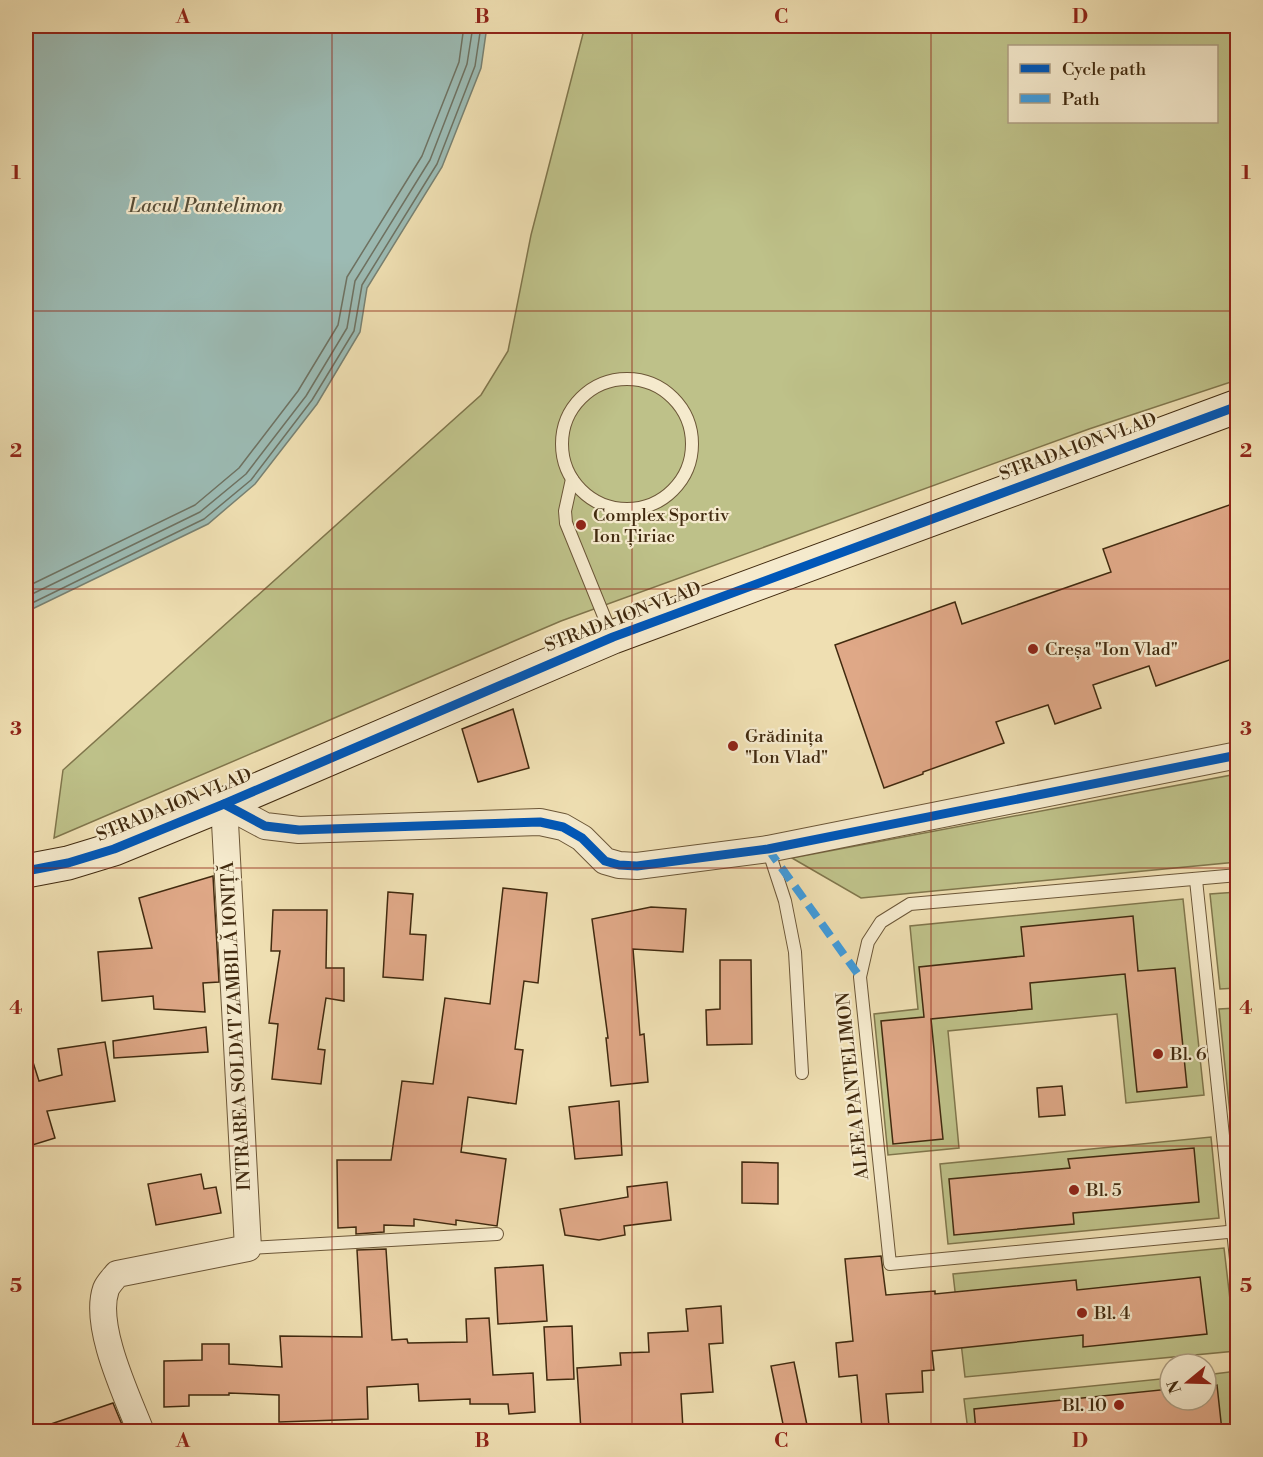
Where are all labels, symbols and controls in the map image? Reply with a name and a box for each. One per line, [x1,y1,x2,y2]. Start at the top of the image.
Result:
text: A [175,5,191,30]
text: B [474,5,490,30]
text: C [774,5,788,30]
text: D [1072,5,1088,30]
legend [1008,45,1218,123]
text: Cycle path [1062,58,1146,81]
text: Path [1062,88,1100,111]
text: 1 [11,161,21,186]
text: 1 [1241,161,1251,186]
water label: Lacul Pantelimon [128,194,284,219]
street label: STRADA ION VLAD [996,408,1160,486]
text: 2 [10,439,22,464]
text: 2 [1240,439,1252,464]
place label: Complex Sportiv Ion Țiriac [593,504,730,548]
marker: Complex Sportiv Ion Țiriac [574,518,588,532]
street label: STRADA ION VLAD [541,577,705,657]
place label: Creșa "Ion Vlad" [1045,638,1178,661]
marker: Creșa "Ion Vlad" [1026,642,1040,656]
text: 3 [10,717,22,742]
text: 3 [1240,717,1252,742]
place label: Grădinița "Ion Vlad" [745,725,828,769]
marker: Grădinița "Ion Vlad" [726,739,740,753]
street label: STRADA ION VLAD [93,763,255,847]
street label: INTRAREA SOLDAT ZAMBILĂ IONIȚĂ [216,860,256,1191]
street label: ALEEA PANTELIMON [832,990,874,1182]
text: 4 [9,996,23,1021]
text: 4 [1239,996,1253,1021]
place label: Bl. 6 [1169,1043,1207,1066]
marker: Bl. 6 [1151,1047,1165,1061]
place label: Bl. 5 [1085,1179,1122,1202]
marker: Bl. 5 [1067,1183,1081,1197]
text: 5 [10,1274,22,1299]
text: 5 [1240,1274,1252,1299]
place label: Bl. 4 [1093,1302,1131,1325]
marker: Bl. 4 [1075,1306,1089,1320]
north arrow [1158,1352,1218,1412]
text: N [1163,1377,1186,1396]
place label: Bl. 10 [1061,1394,1107,1417]
marker: Bl. 10 [1112,1398,1126,1412]
text: A [175,1429,191,1454]
text: B [474,1429,490,1454]
text: C [774,1429,788,1454]
text: D [1072,1429,1088,1454]

